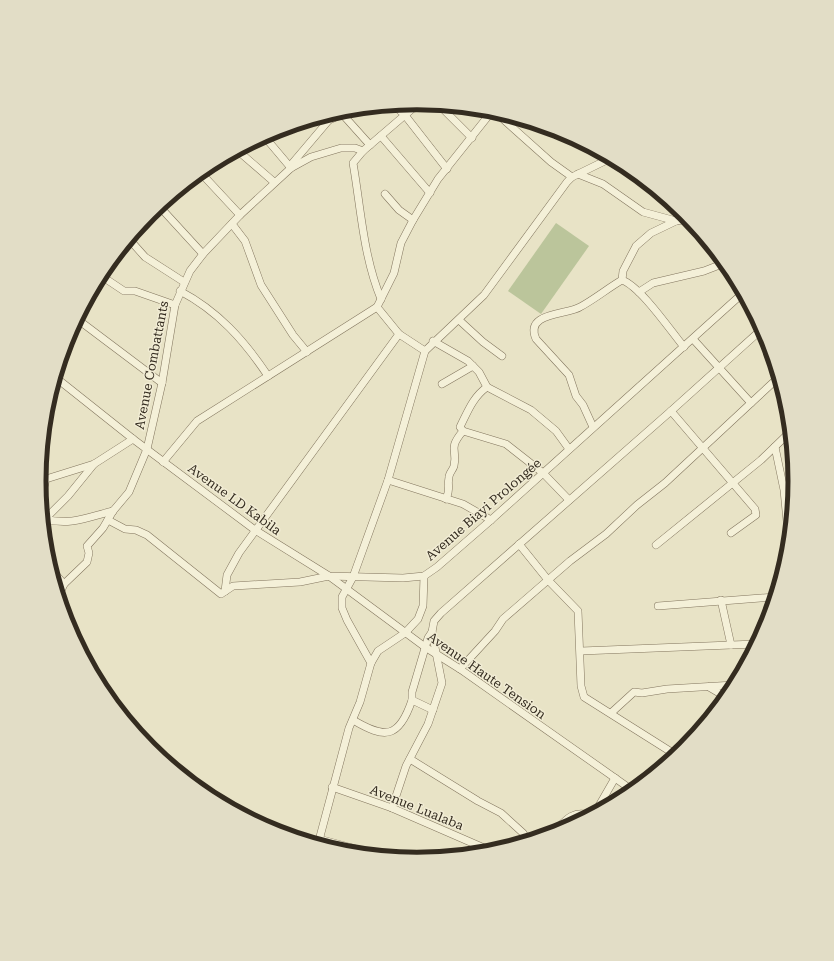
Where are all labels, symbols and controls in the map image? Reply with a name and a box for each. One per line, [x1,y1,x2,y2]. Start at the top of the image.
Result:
street label: Avenue Combattants [132,300,171,430]
street label: Avenue Biayi Prolongée [423,455,544,564]
street label: Avenue LD Kabila [185,461,284,538]
street label: Avenue Haute Tension [425,629,549,722]
street label: Avenue Lualaba [368,782,466,833]

